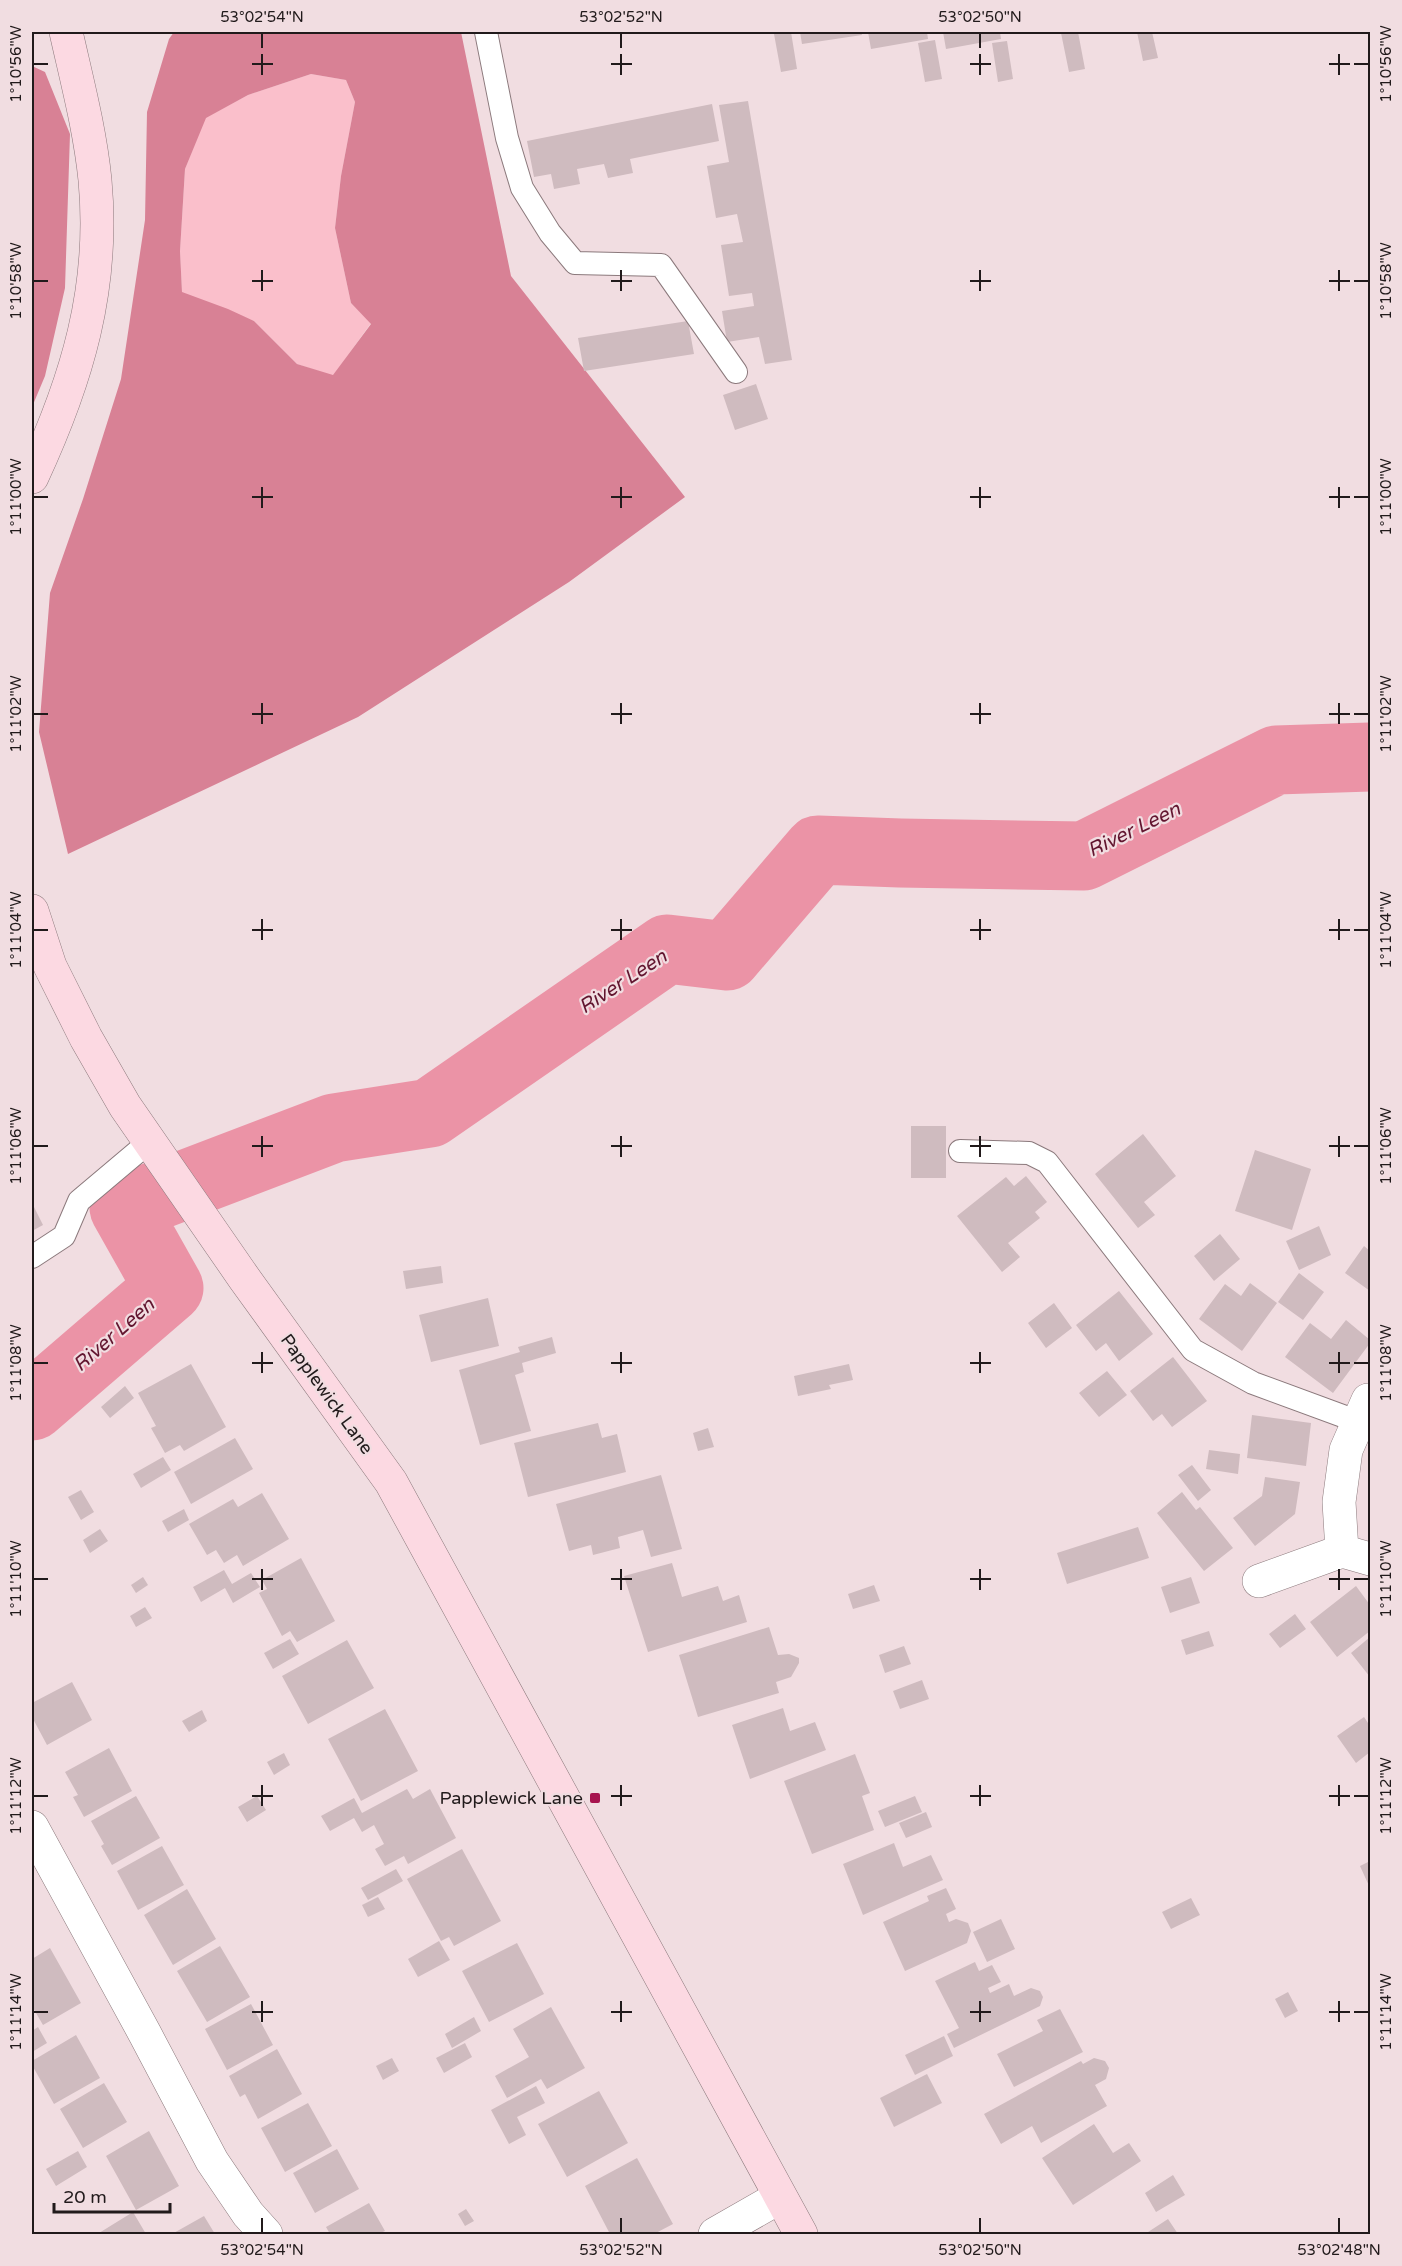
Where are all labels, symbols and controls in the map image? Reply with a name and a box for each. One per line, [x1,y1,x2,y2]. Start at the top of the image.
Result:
text: 53°02'54"N [220,8,304,26]
text: 53°02'52"N [579,8,663,26]
text: 53°02'50"N [938,8,1022,26]
text: 1°10'56"W [7,25,25,103]
text: 1°10'56"W [1377,25,1395,103]
text: 1°10'58"W [7,242,25,320]
text: 1°10'58"W [1377,242,1395,320]
text: 1°11'00"W [7,458,25,536]
text: 1°11'00"W [1377,458,1395,536]
text: 1°11'02"W [7,675,25,753]
text: 1°11'02"W [1377,675,1395,753]
water label: River Leen [1084,797,1185,863]
text: 1°11'04"W [7,891,25,969]
text: 1°11'04"W [1377,891,1395,969]
water label: River Leen [574,944,672,1019]
text: 1°11'06"W [7,1107,25,1185]
text: 1°11'06"W [1377,1107,1395,1185]
water label: River Leen [68,1293,160,1377]
text: 1°11'08"W [7,1324,25,1402]
text: 1°11'08"W [1377,1324,1395,1402]
street label: Papplewick Lane [276,1329,378,1459]
text: 1°11'10"W [7,1540,25,1618]
text: 1°11'10"W [1377,1540,1395,1618]
text: 1°11'12"W [7,1757,25,1835]
text: 1°11'12"W [1377,1757,1395,1835]
place label: Papplewick Lane [440,1787,583,1809]
marker: Papplewick Lane [588,1791,602,1805]
text: 1°11'14"W [7,1973,25,2051]
text: 1°11'14"W [1377,1973,1395,2051]
scale bar [54,2176,170,2214]
text: 20 m [63,2186,107,2208]
text: 53°02'54"N [220,2241,304,2259]
text: 53°02'52"N [579,2241,663,2259]
text: 53°02'50"N [938,2241,1022,2259]
text: 53°02'48"N [1297,2241,1381,2259]

